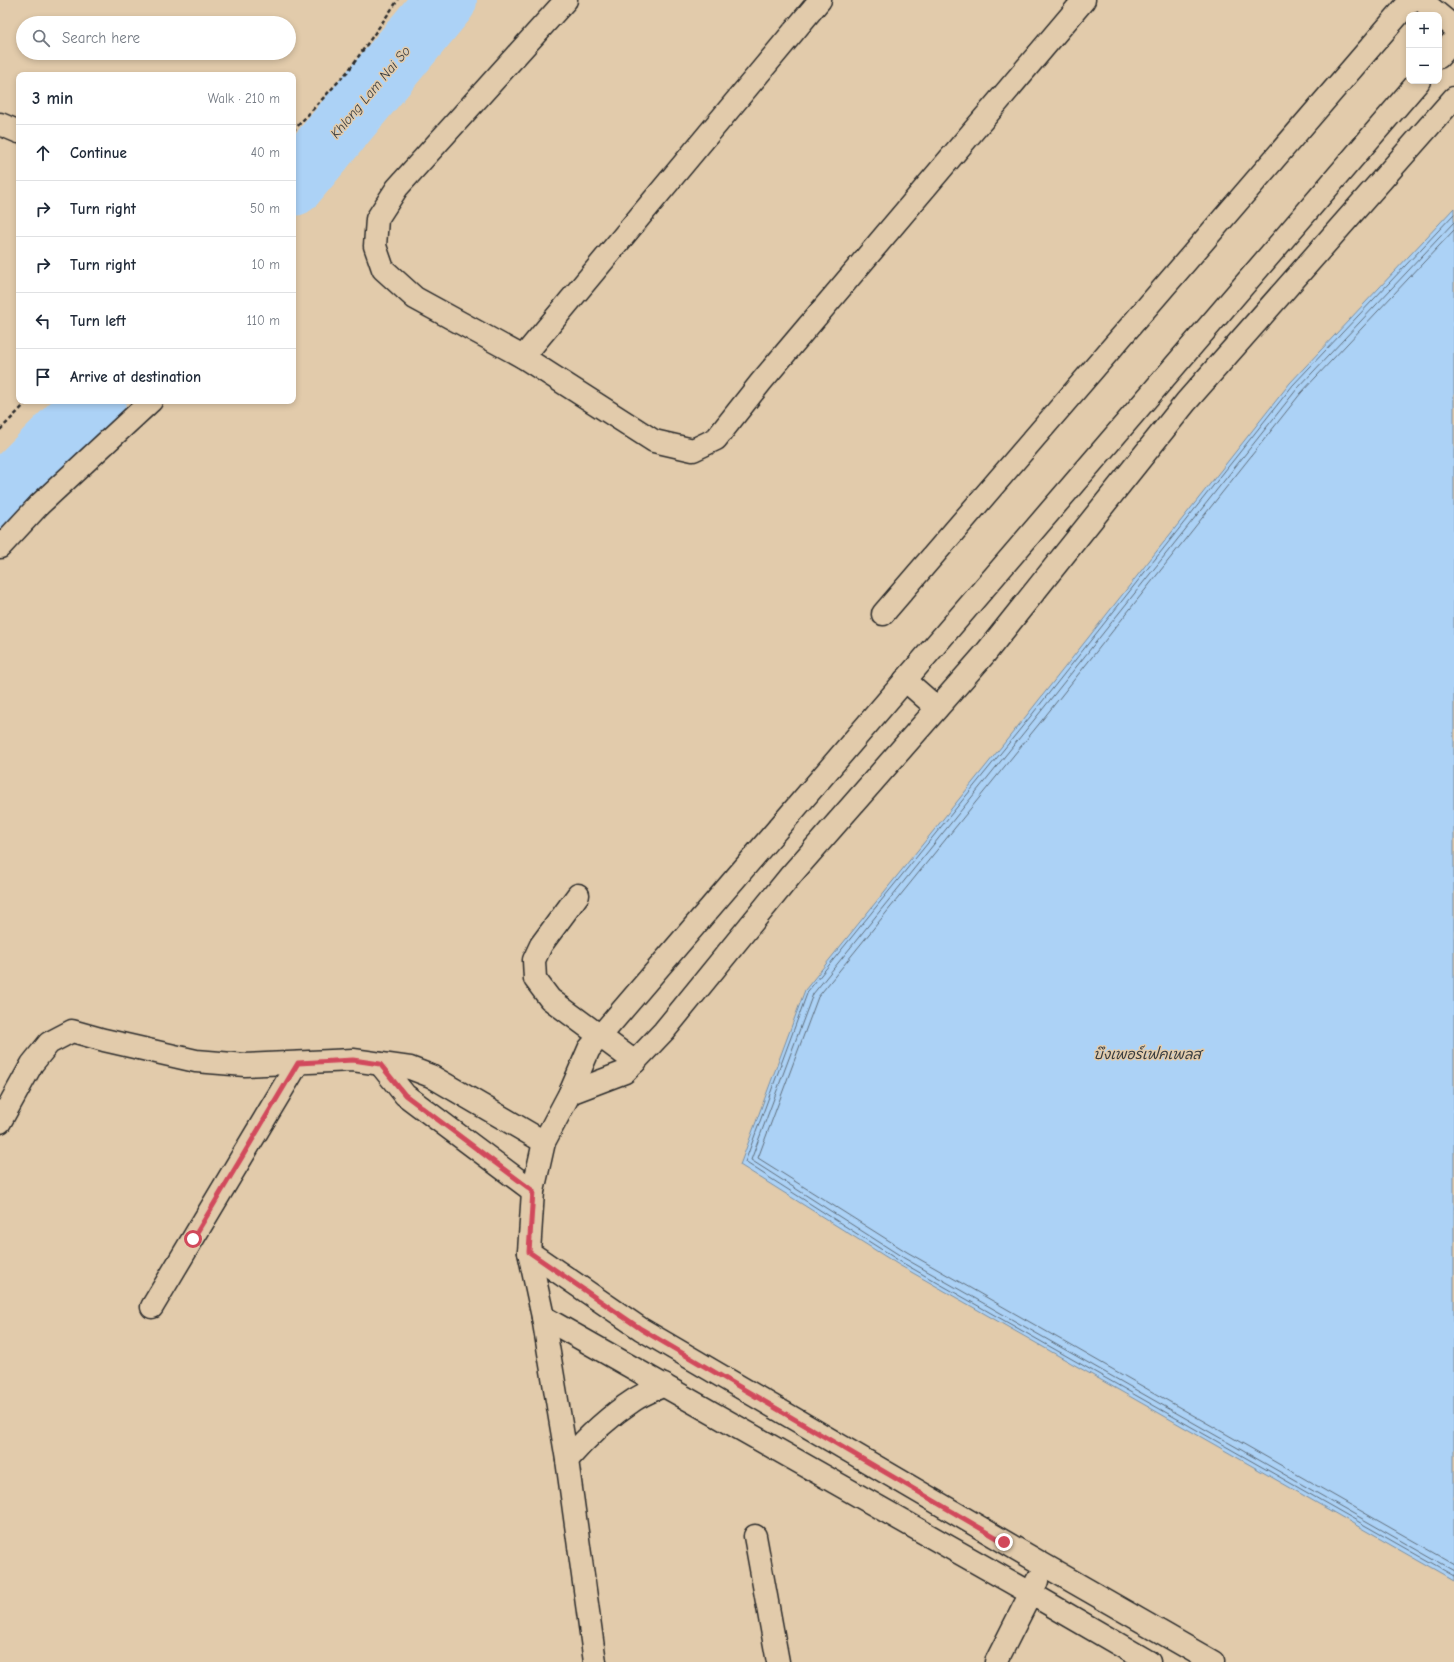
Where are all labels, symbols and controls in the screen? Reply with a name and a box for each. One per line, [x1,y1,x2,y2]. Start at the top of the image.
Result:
map controls [1406,12,1442,84]
button: + [1406,12,1442,48]
search box [16,16,296,60]
icon: search [30,27,52,49]
text: Search here [62,29,140,47]
water label: Khlong Lam Nai So [327,43,414,142]
button: − [1406,48,1442,84]
text: 3 min [32,89,73,108]
text: Walk · 210 m [208,91,280,106]
icon: ahead [32,142,54,164]
text: Continue [70,144,127,162]
text: 40 m [251,145,280,160]
icon: right [32,198,54,220]
text: Turn right [70,200,136,218]
text: 50 m [250,201,280,216]
icon: right [32,254,54,276]
text: Turn right [70,256,136,274]
text: 10 m [252,257,280,272]
icon: left [32,310,54,332]
text: Turn left [70,312,126,330]
text: 110 m [247,313,280,328]
icon: arrive [32,366,54,388]
text: Arrive at destination [70,368,201,386]
water label: บึงเพอร์เฟคเพลส [1093,1045,1204,1063]
route start [184,1230,202,1248]
route end [995,1533,1013,1551]

